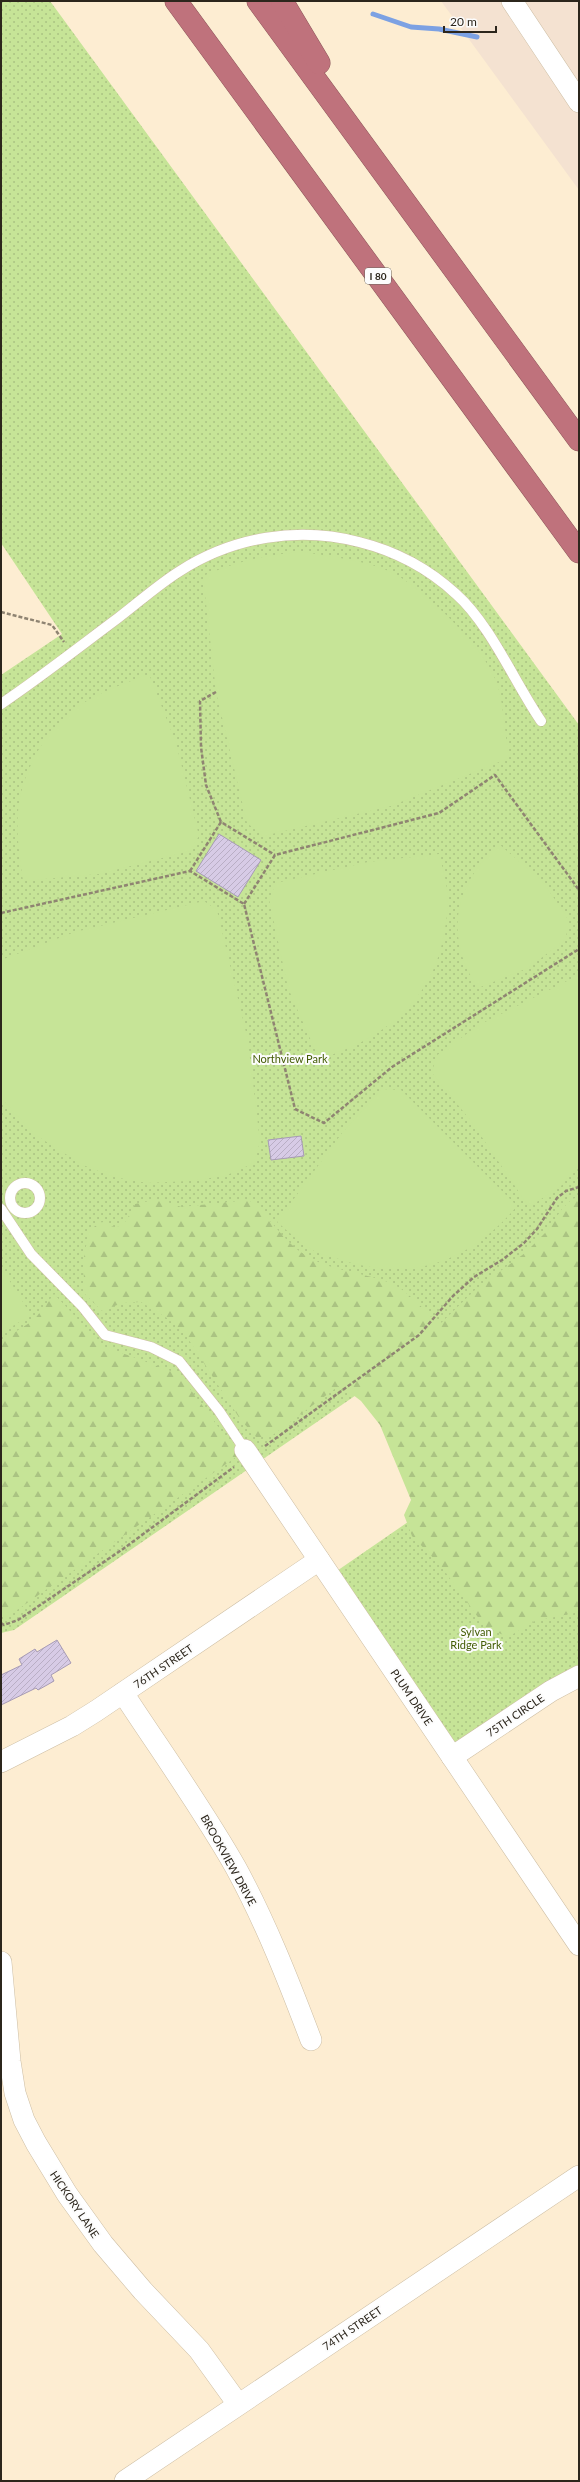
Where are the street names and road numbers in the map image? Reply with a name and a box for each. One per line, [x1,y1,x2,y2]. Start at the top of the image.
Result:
road number: I 80 [365,268,391,284]
street label: 76TH STREET [131,1641,196,1691]
street label: PLUM DRIVE [388,1666,436,1728]
street label: 75TH CIRCLE [484,1691,546,1739]
street label: BROOKVIEW DRIVE [199,1812,259,1908]
street label: HICKORY LANE [48,2168,102,2240]
street label: 74TH STREET [320,2303,385,2353]

